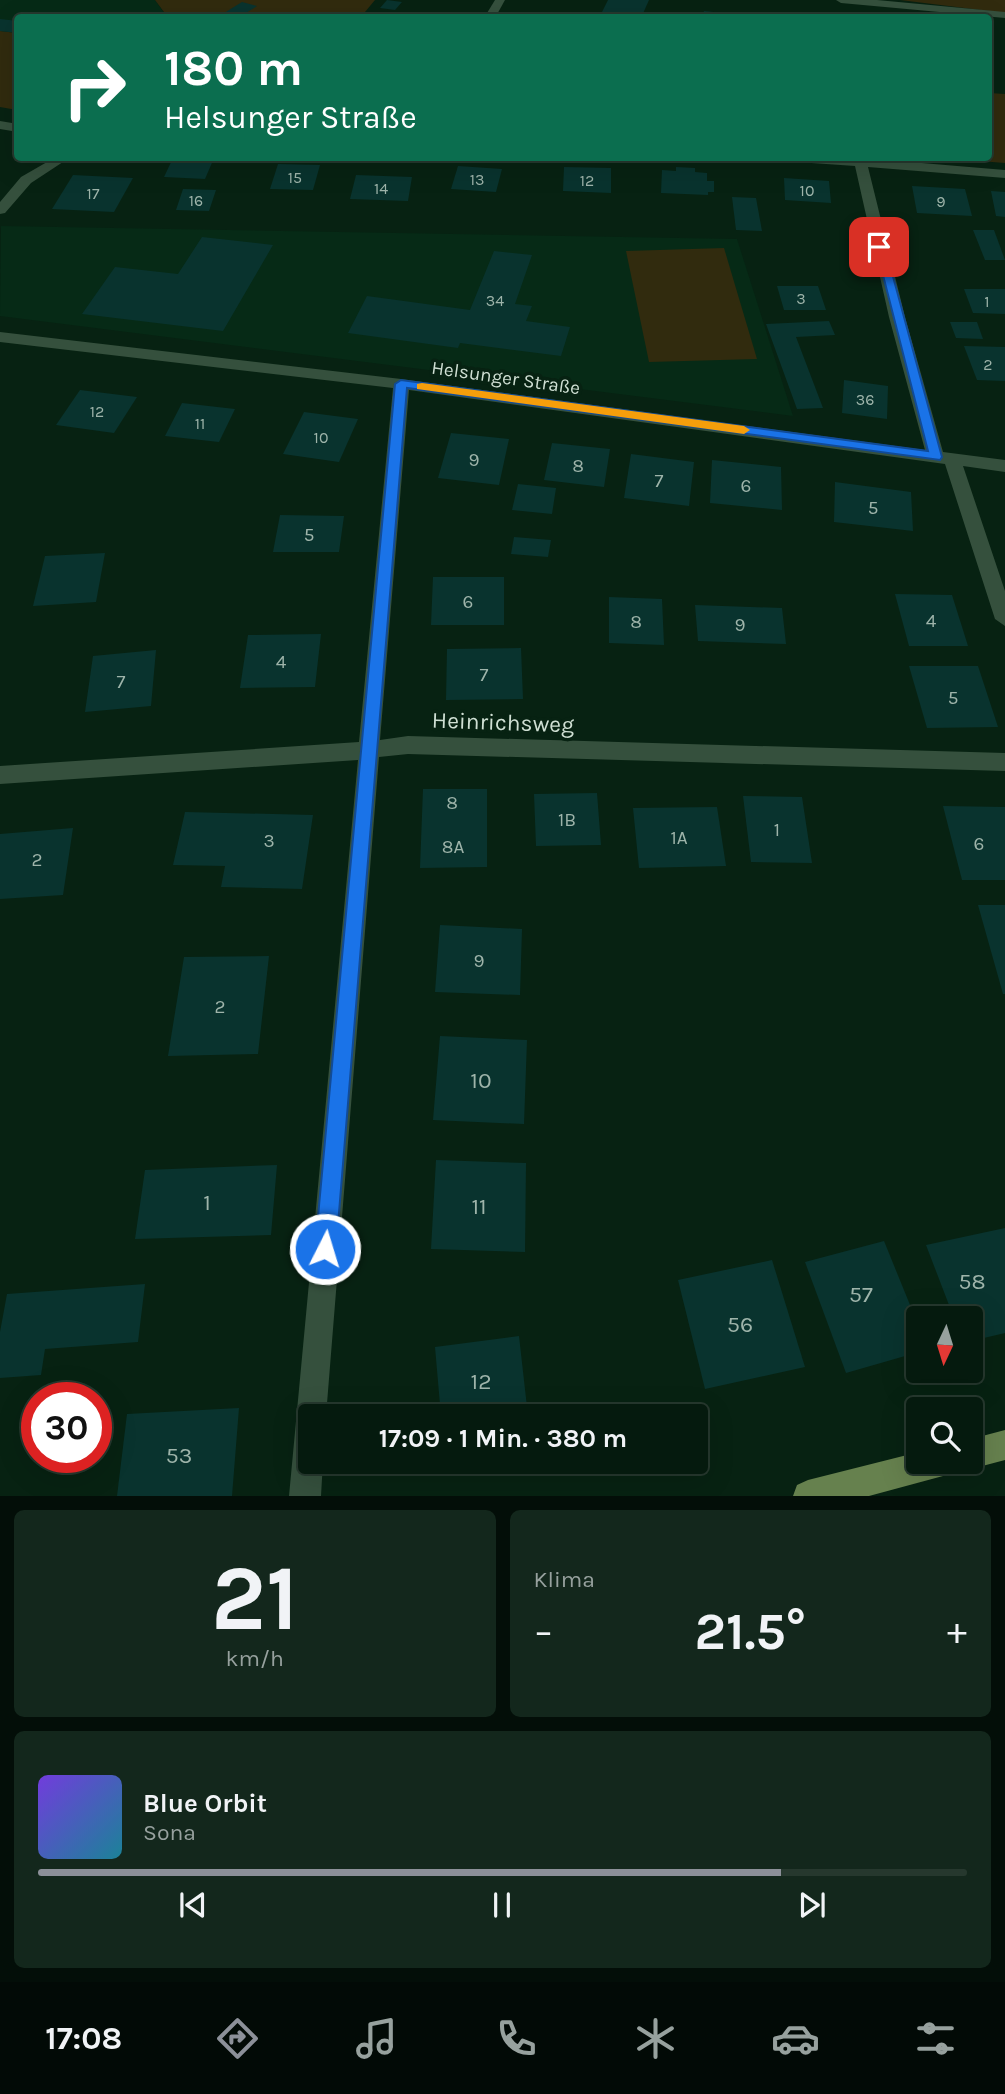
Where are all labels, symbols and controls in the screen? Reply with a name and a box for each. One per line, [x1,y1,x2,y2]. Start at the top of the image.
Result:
text: 180 m [164,40,303,97]
icon: right [49,42,140,133]
text: Helsunger Straße [164,99,417,136]
house number: 15 [288,168,302,187]
house number: 13 [470,170,484,189]
house number: 12 [580,171,594,190]
house number: 14 [374,179,388,198]
house number: 10 [800,181,814,200]
house number: 17 [87,184,100,203]
house number: 16 [189,191,203,210]
house number: 9 [936,192,946,211]
pin [849,217,909,277]
icon: arrive [860,228,898,266]
house number: 3 [796,289,806,308]
house number: 34 [486,291,504,310]
house number: 1 [984,292,990,311]
house number: 2 [983,355,993,374]
street label: Helsunger Straße [430,357,582,399]
house number: 36 [856,390,874,409]
house number: 12 [90,402,104,421]
house number: 11 [195,414,205,433]
house number: 10 [314,428,328,447]
house number: 9 [468,449,480,471]
house number: 8 [572,455,584,477]
house number: 7 [655,470,664,492]
house number: 6 [741,475,751,497]
house number: 5 [868,497,878,519]
house number: 5 [304,524,314,546]
house number: 6 [463,591,473,613]
house number: 4 [926,610,937,632]
house number: 8 [630,611,642,633]
house number: 9 [734,614,746,636]
house number: 4 [276,651,287,673]
house number: 7 [480,664,489,686]
house number: 7 [117,671,126,693]
house number: 5 [948,687,958,709]
street label: Heinrichsweg [431,707,575,738]
house number: 8 [446,792,458,814]
house number: 1B [558,809,576,831]
house number: 1 [774,819,780,841]
house number: 1A [670,827,688,849]
house number: 3 [263,830,275,852]
house number: 6 [974,833,984,855]
house number: 8A [442,836,464,858]
house number: 2 [31,849,43,871]
house number: 9 [473,950,485,972]
house number: 2 [214,996,226,1018]
house number: 10 [470,1067,492,1094]
house number: 1 [203,1189,211,1216]
house number: 11 [471,1193,487,1220]
position arrow [288,1212,362,1286]
house number: 58 [958,1268,986,1295]
house number: 57 [849,1281,873,1308]
north arrow [906,1306,984,1382]
map controls [906,1306,983,1474]
house number: 56 [727,1311,753,1338]
house number: 12 [471,1368,491,1395]
speed limit sign: 30 [21,1382,112,1473]
button: search [906,1397,983,1474]
text: 17:09 · 1 Min. · 380 m [379,1423,627,1454]
house number: 53 [166,1442,192,1469]
text: 21 [211,1546,299,1652]
text: Klima [534,1566,595,1593]
text: 21.5° [694,1601,806,1662]
text: − [534,1609,553,1654]
text: + [947,1609,967,1654]
text: km/h [226,1645,284,1672]
text: Blue Orbit [143,1788,267,1819]
text: Sona [143,1819,196,1846]
icon: previous [174,1886,212,1924]
icon: pause [483,1886,521,1924]
icon: next [793,1886,831,1924]
icon: directions [213,2014,262,2063]
icon: music [352,2014,401,2063]
icon: phone [492,2014,541,2063]
icon: climate [631,2014,680,2063]
icon: car [771,2014,820,2063]
icon: filters [911,2014,960,2063]
text: 17:08 [45,2020,122,2057]

